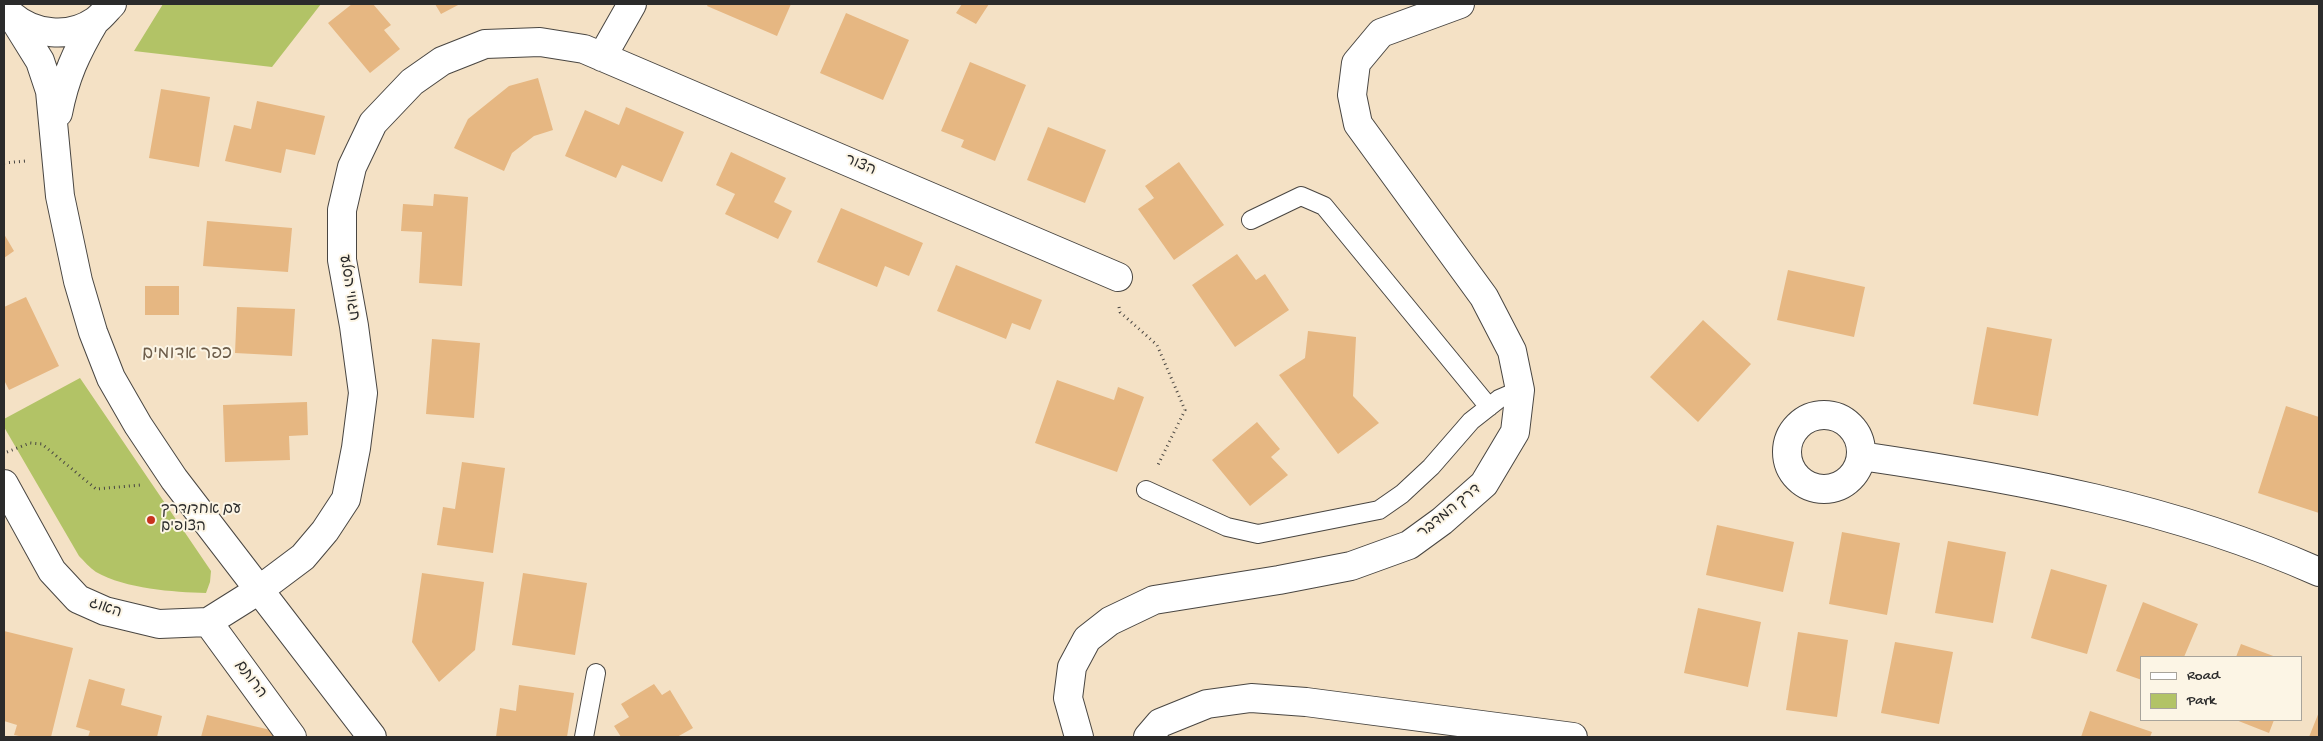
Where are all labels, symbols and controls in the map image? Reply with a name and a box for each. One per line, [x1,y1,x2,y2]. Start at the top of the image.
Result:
street label: הצור [842,152,878,180]
street label: חגווי הסלע [334,254,362,322]
district label: כפר אדומים [142,344,232,366]
street label: דרך המדבר [1415,481,1485,543]
place label: עם אחד/דרך הצופים [161,502,241,537]
marker: עם אחד/דרך הצופים [145,514,157,526]
street label: האוג [86,595,124,623]
legend [2140,656,2303,721]
street label: הרותם [230,658,270,702]
text: Road [2187,667,2220,685]
text: Park [2187,692,2216,710]

